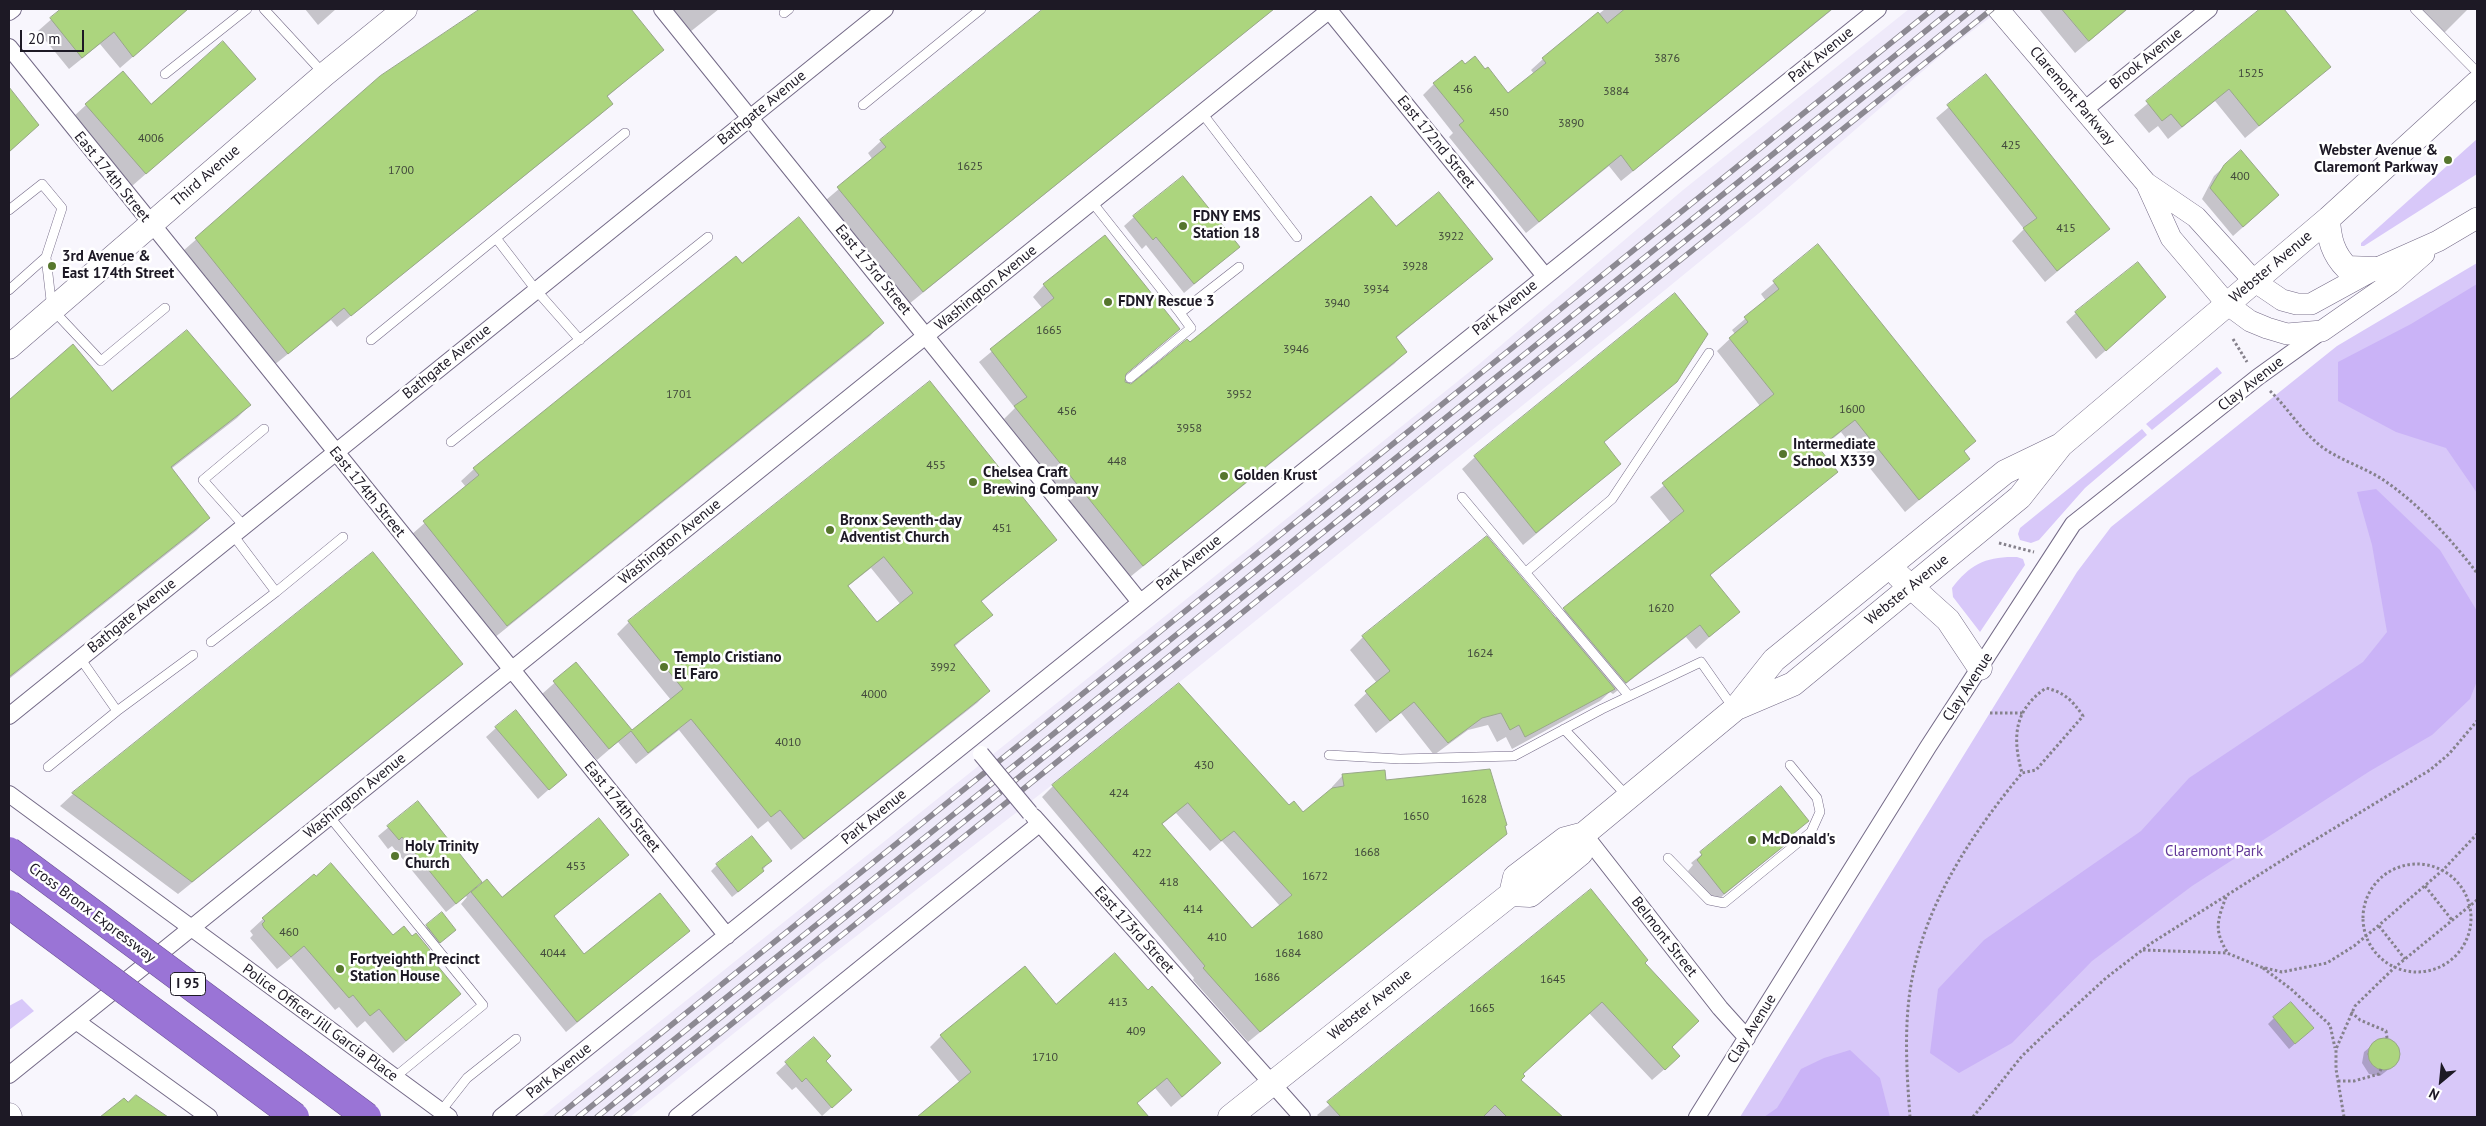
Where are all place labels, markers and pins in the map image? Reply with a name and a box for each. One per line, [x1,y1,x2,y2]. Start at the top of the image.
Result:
place label: Webster Avenue & Claremont Parkway [2314,142,2438,177]
marker: Webster Avenue & Claremont Parkway [2442,154,2454,166]
place label: FDNY EMS Station 18 [1193,208,1261,243]
marker: FDNY EMS Station 18 [1177,220,1189,232]
place label: 3rd Avenue & East 174th Street [62,248,174,283]
marker: 3rd Avenue & East 174th Street [46,260,58,272]
place label: FDNY Rescue 3 [1118,293,1215,311]
marker: FDNY Rescue 3 [1102,296,1114,308]
place label: Intermediate School X339 [1793,436,1876,471]
marker: Intermediate School X339 [1777,448,1789,460]
place label: Chelsea Craft Brewing Company [983,464,1098,499]
place label: Golden Krust [1234,467,1317,485]
marker: Golden Krust [1218,470,1230,482]
marker: Chelsea Craft Brewing Company [967,476,979,488]
place label: Bronx Seventh-day Adventist Church [840,512,962,547]
marker: Bronx Seventh-day Adventist Church [824,524,836,536]
place label: Templo Cristiano El Faro [674,649,781,684]
marker: Templo Cristiano El Faro [658,661,670,673]
place label: McDonald's [1762,831,1835,849]
marker: McDonald's [1746,834,1758,846]
place label: Holy Trinity Church [405,838,479,873]
marker: Holy Trinity Church [389,850,401,862]
place label: Fortyeighth Precinct Station House [350,951,480,986]
marker: Fortyeighth Precinct Station House [334,963,346,975]

